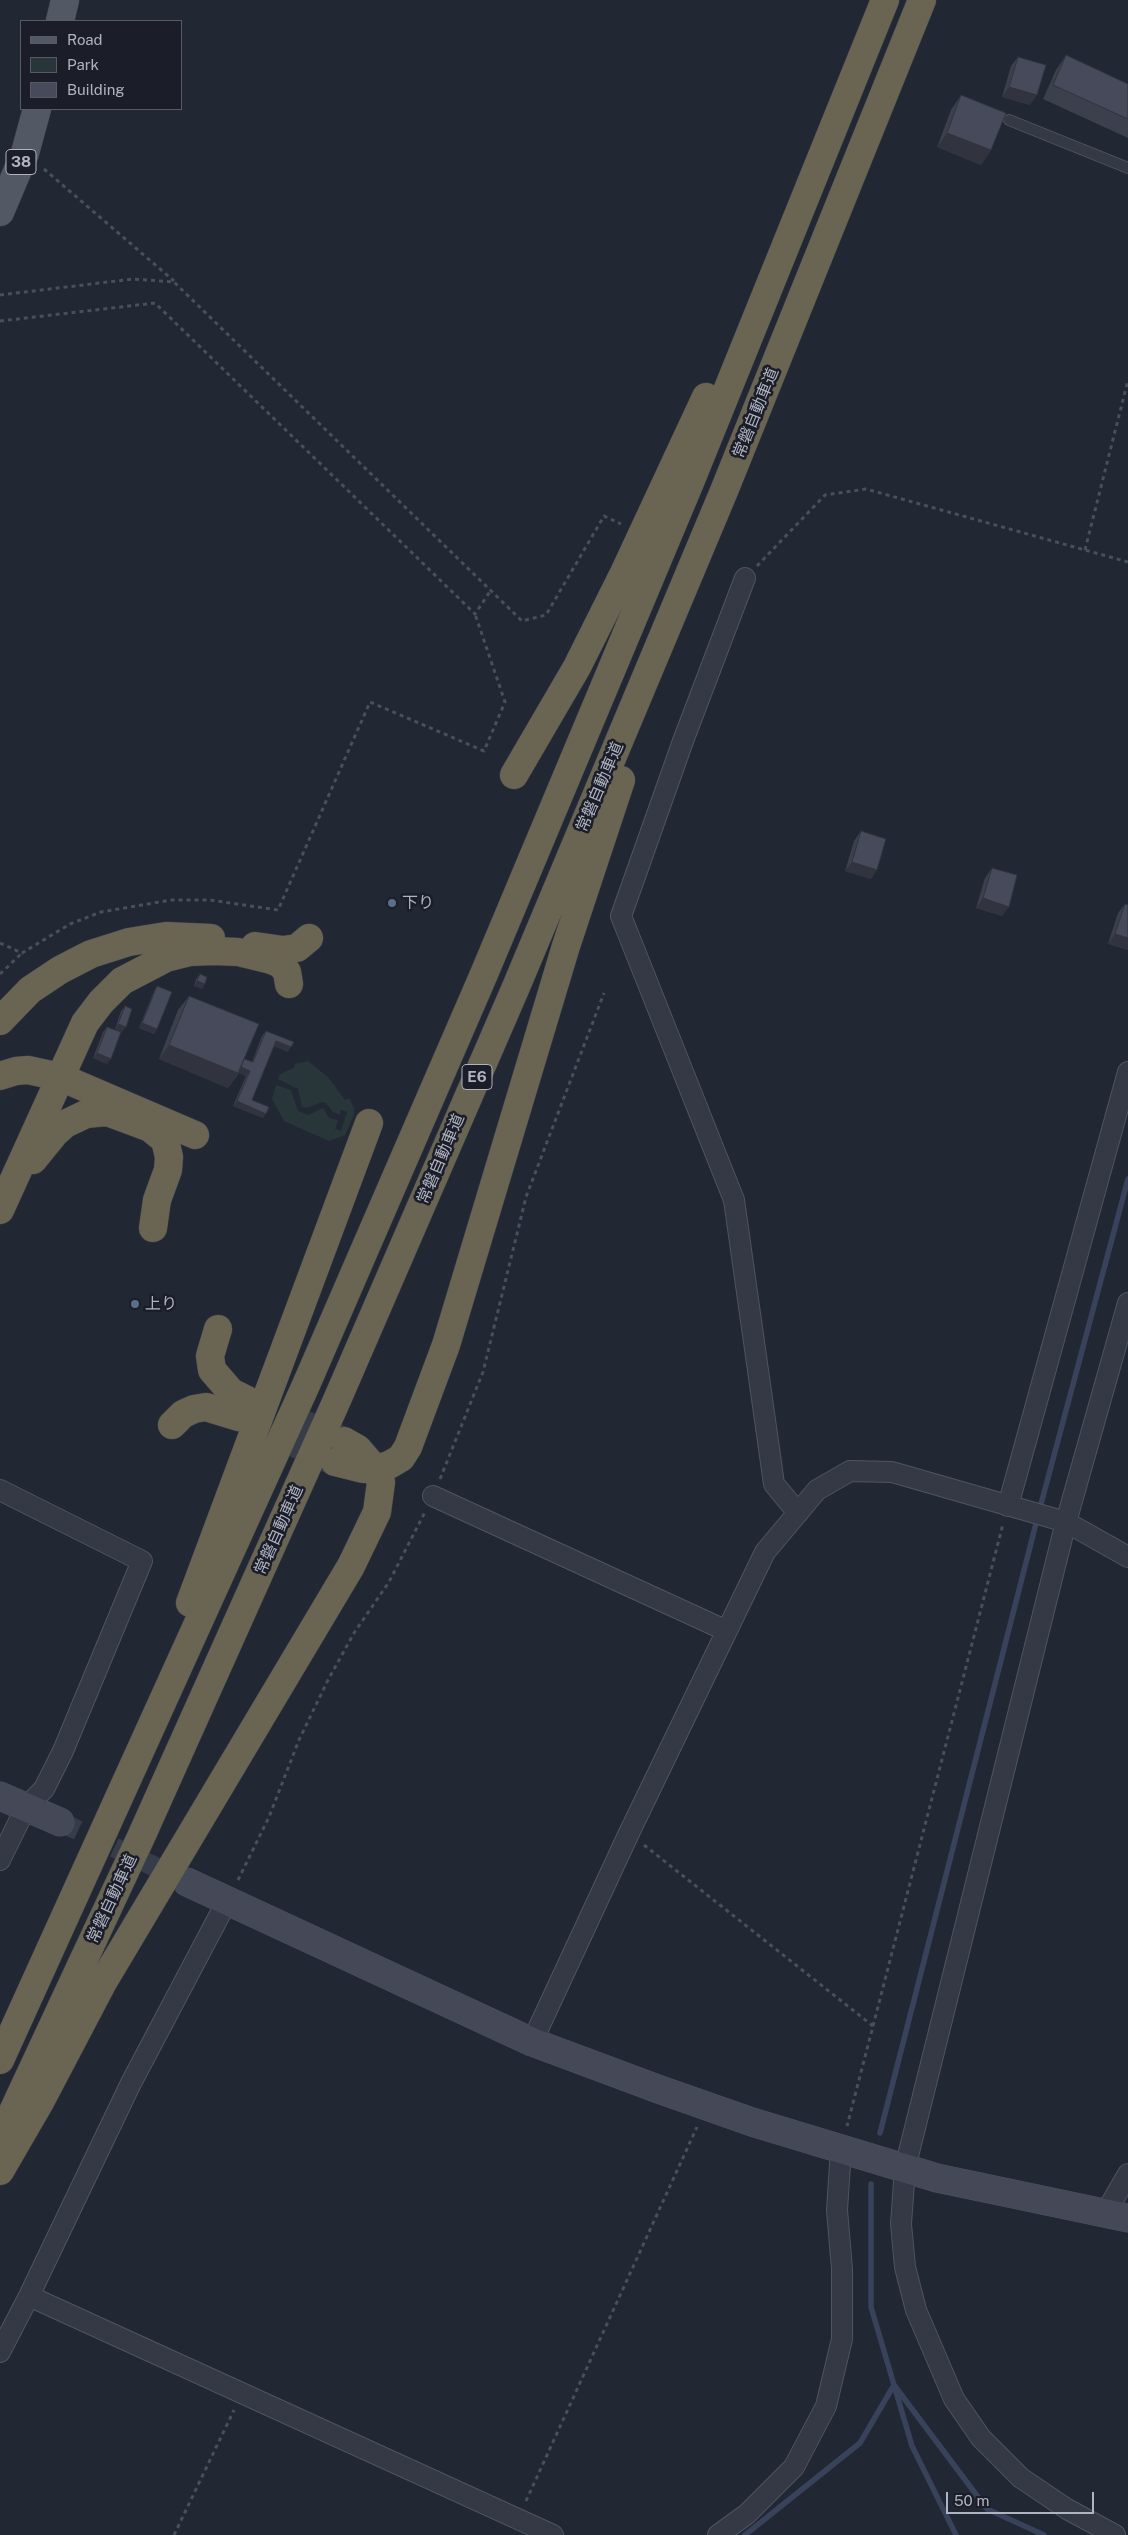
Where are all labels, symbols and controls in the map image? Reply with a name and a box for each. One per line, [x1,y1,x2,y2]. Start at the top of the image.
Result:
legend [20,20,182,110]
text: Road [67,31,103,48]
text: Park [67,56,99,73]
text: Building [67,81,125,98]
road number: 38 [6,150,36,174]
street label: 常磐自動車道 [729,365,783,461]
street label: 常磐自動車道 [572,739,628,835]
place label: 下り [402,893,434,913]
marker: 下り [386,897,398,909]
road number: E6 [462,1064,492,1090]
street label: 常磐自動車道 [413,1111,469,1207]
place label: 上り [145,1294,177,1314]
marker: 上り [129,1298,141,1310]
street label: 常磐自動車道 [251,1482,307,1578]
street label: 常磐自動車道 [83,1851,141,1947]
scale bar [948,2482,1096,2514]
text: 50 m [954,2492,989,2509]

